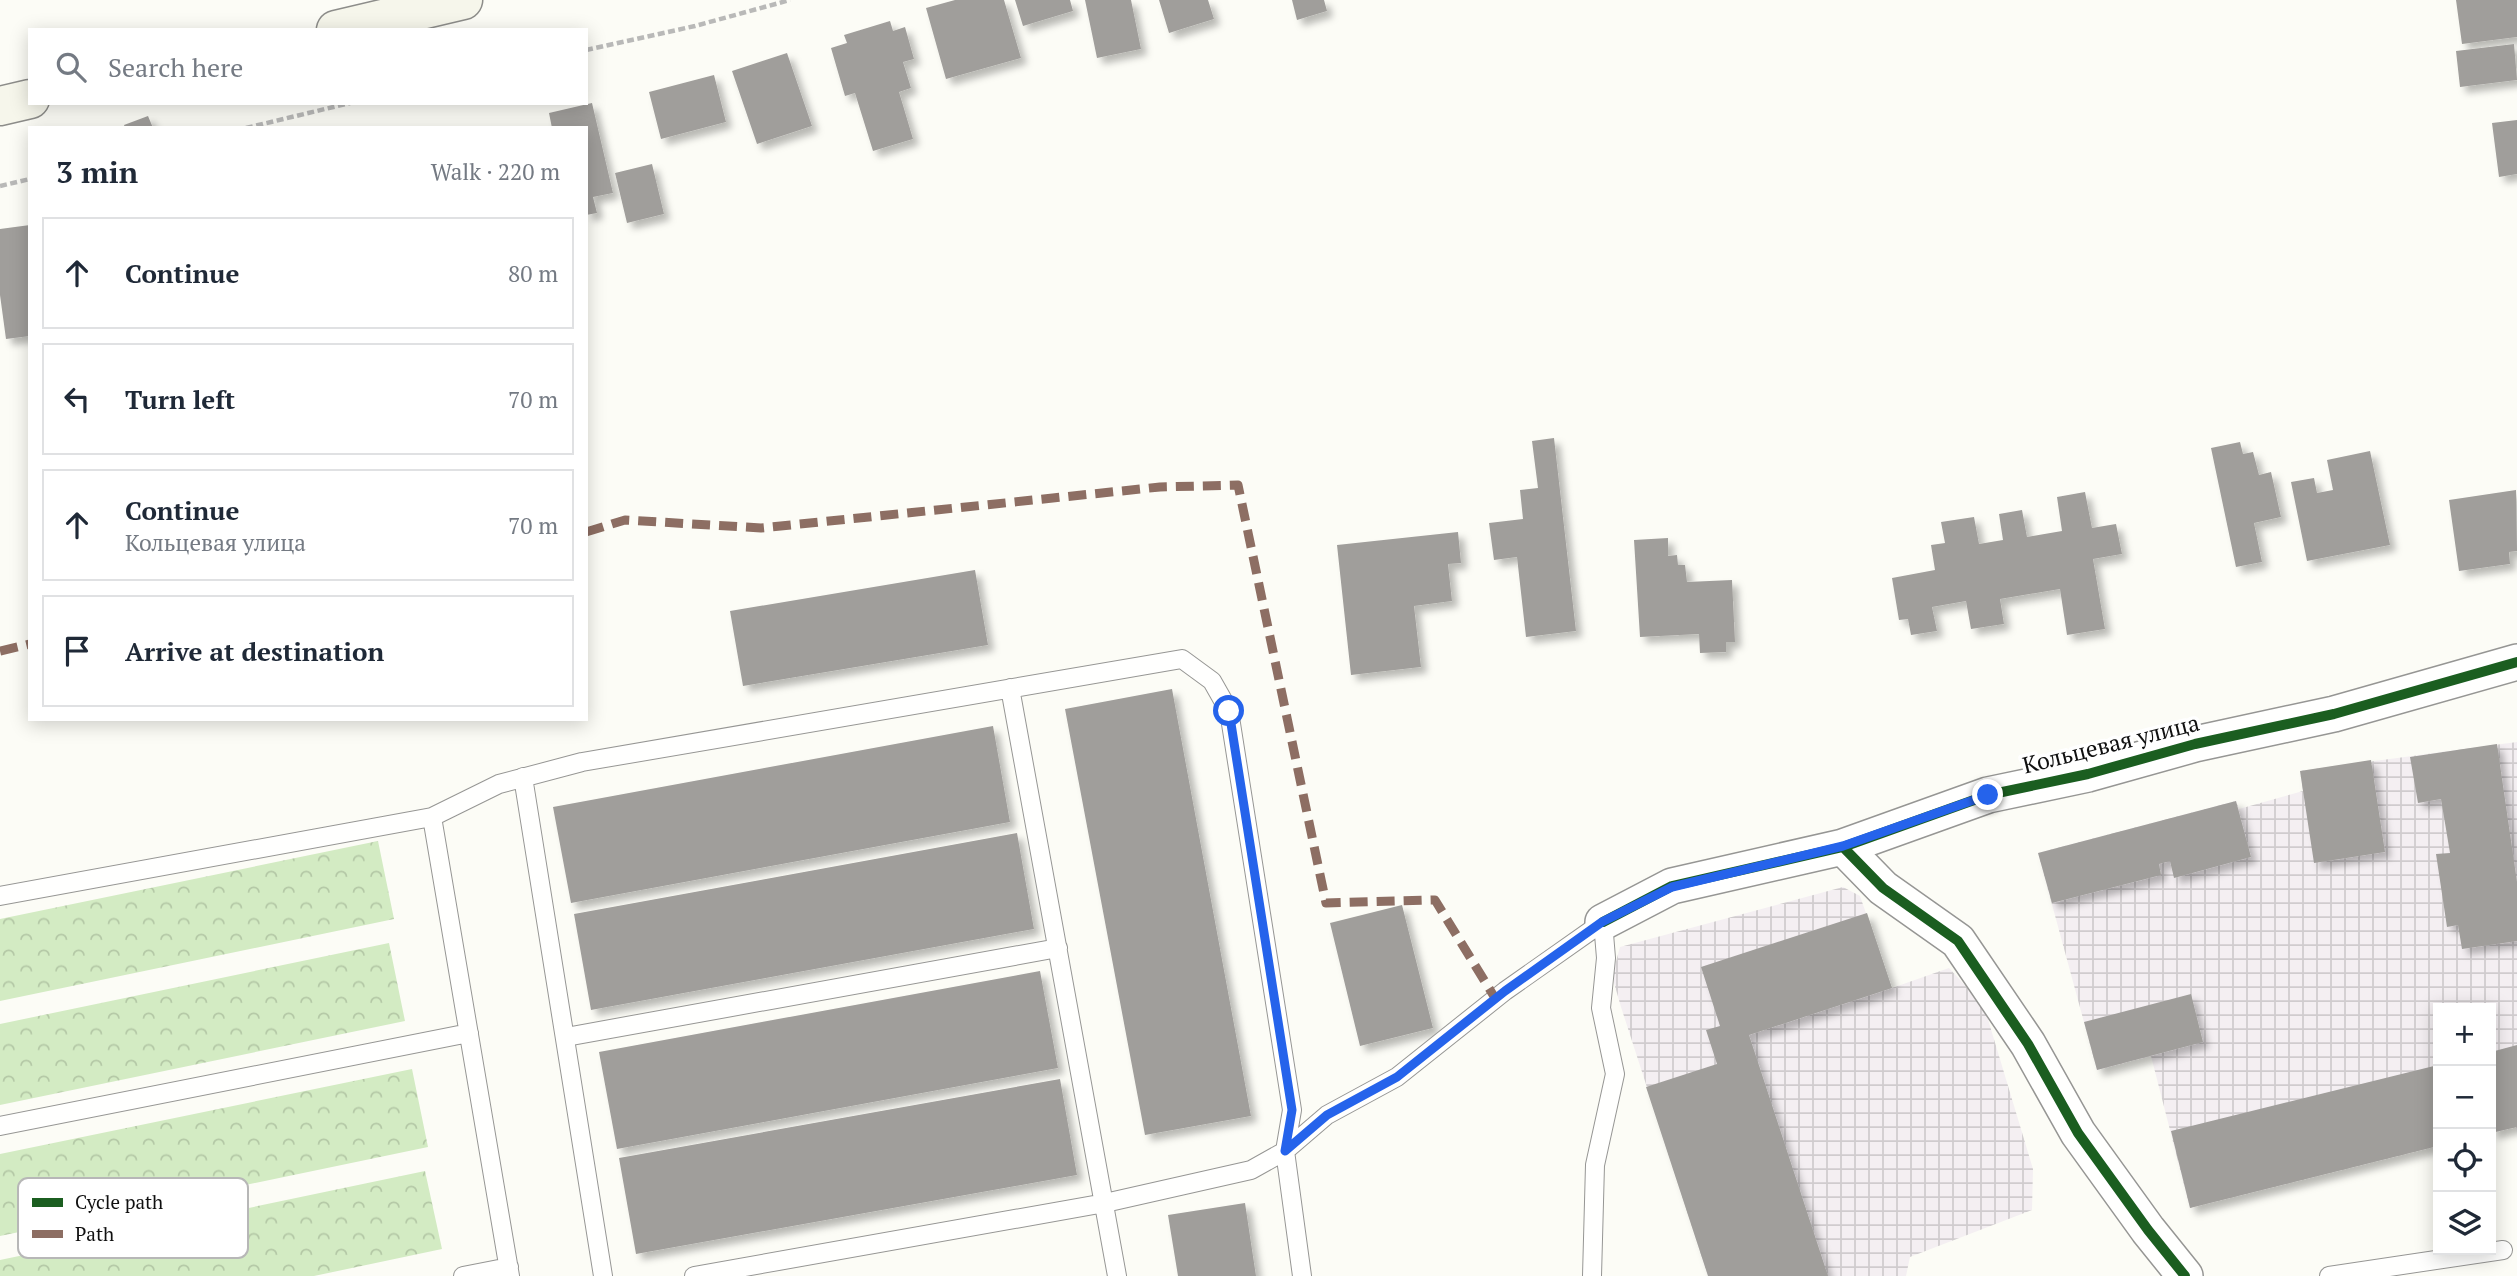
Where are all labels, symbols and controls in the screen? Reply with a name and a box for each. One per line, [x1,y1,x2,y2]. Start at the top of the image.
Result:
search box [28,28,588,105]
icon: search [52,48,90,86]
text: Search here [108,50,243,84]
text: 3 min [56,152,138,192]
text: Walk · 220 m [431,156,560,187]
icon: ahead [58,254,96,292]
text: Continue [125,256,239,290]
text: 80 m [508,258,558,289]
icon: left [58,380,96,418]
text: Turn left [125,382,235,416]
text: 70 m [508,384,558,415]
text: Continue [125,493,239,527]
icon: ahead [58,506,96,544]
text: 70 m [508,510,558,541]
text: Кольцевая улица [125,527,306,558]
icon: arrive [58,632,96,670]
text: Arrive at destination [125,634,384,668]
route start [1213,695,1244,726]
street label: Кольцевая улица [2019,706,2203,780]
route end [1972,779,2003,810]
map controls [2433,1003,2496,1255]
button: + [2433,1003,2496,1066]
button: − [2433,1066,2496,1129]
button: locate [2433,1129,2496,1192]
legend [18,1178,248,1258]
text: Cycle path [75,1189,163,1214]
button: layers [2433,1192,2496,1255]
text: Path [75,1221,114,1246]

